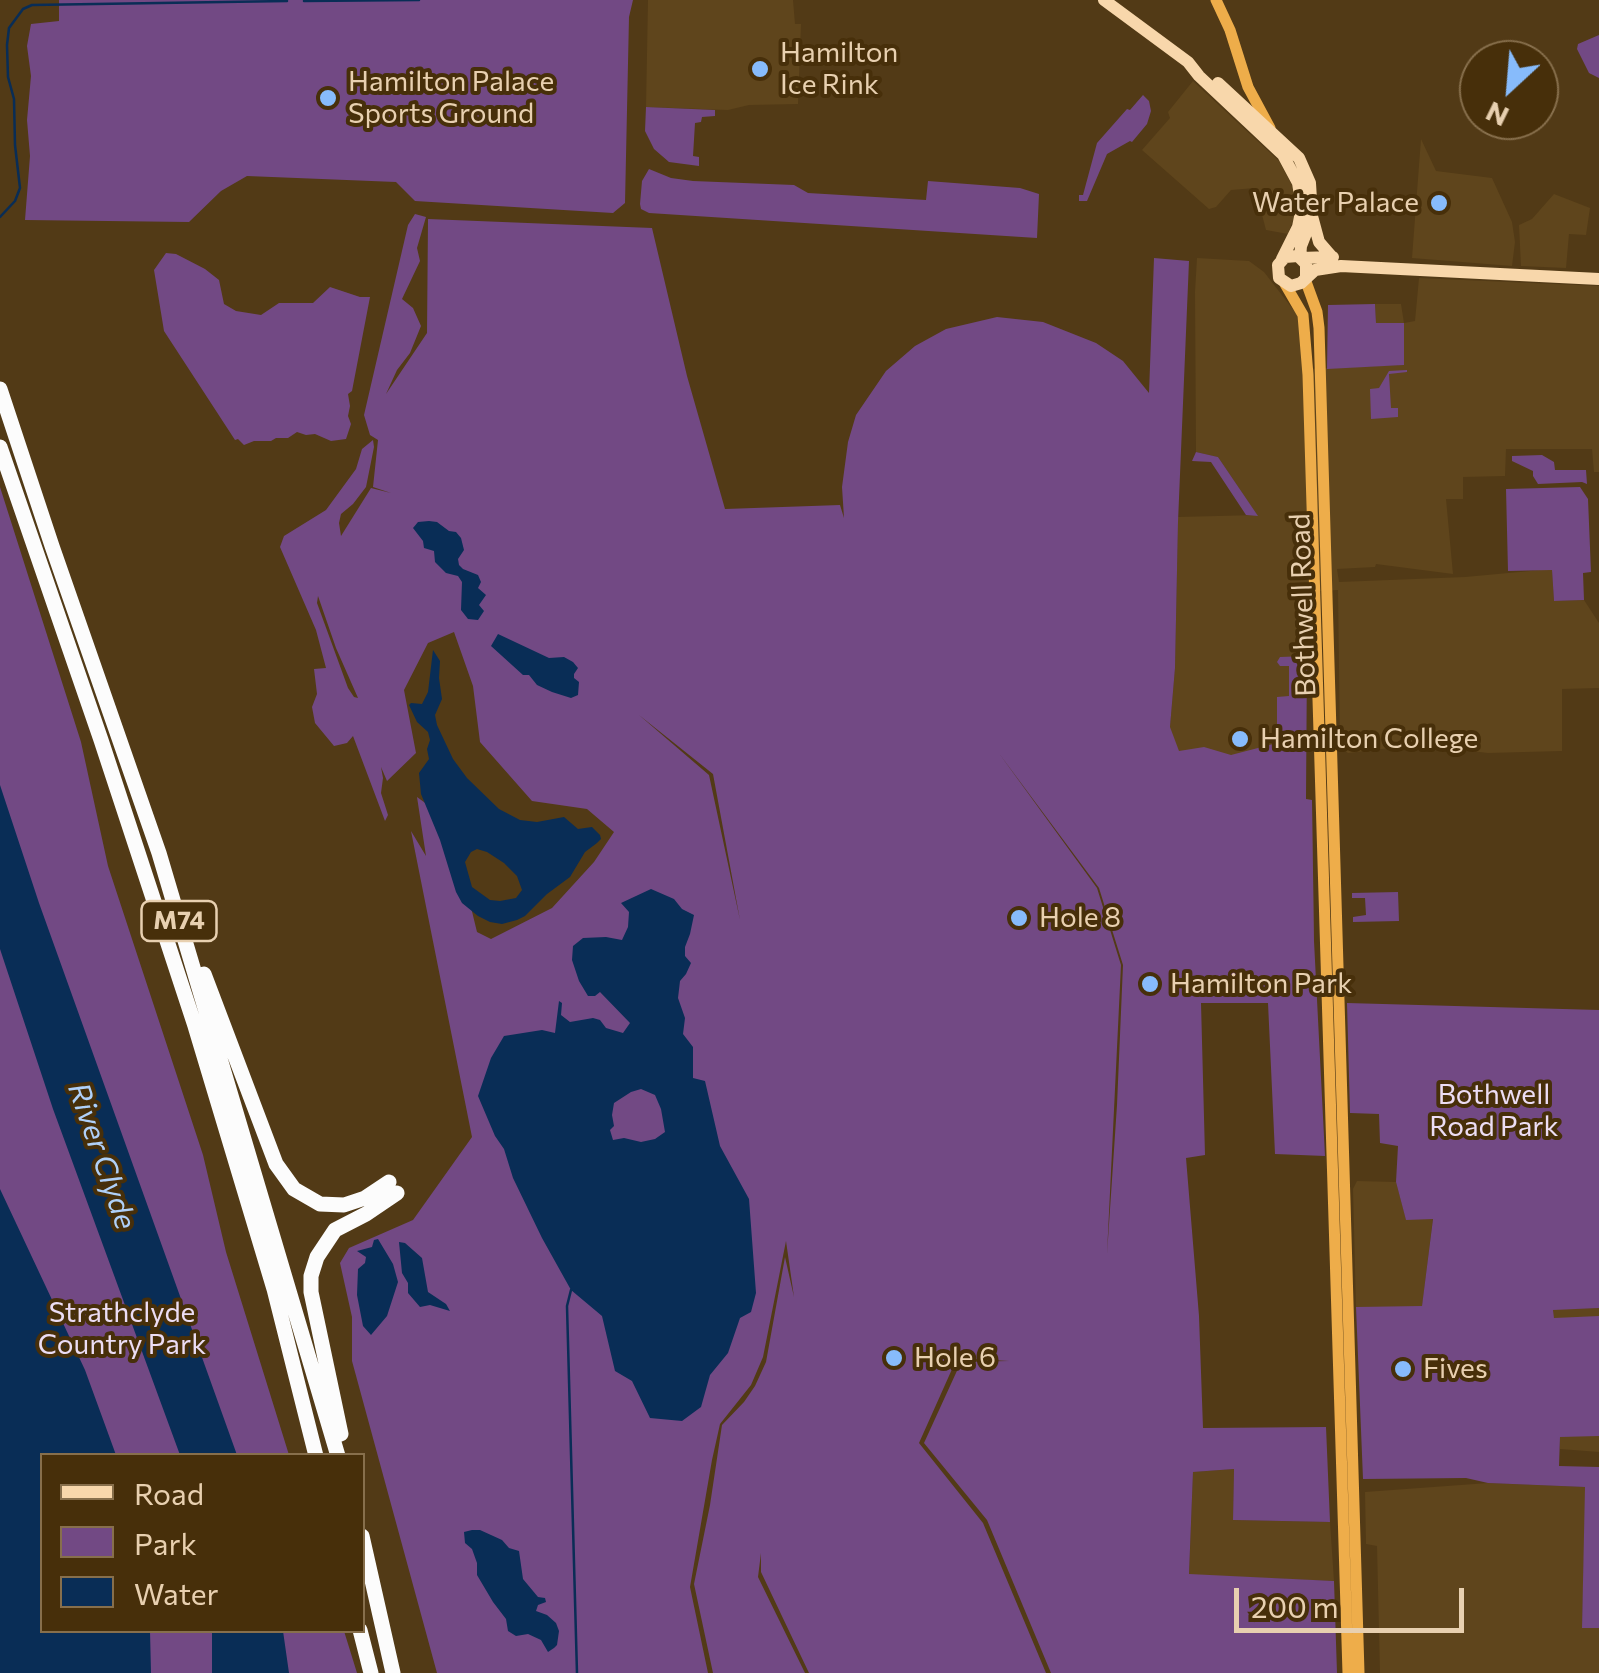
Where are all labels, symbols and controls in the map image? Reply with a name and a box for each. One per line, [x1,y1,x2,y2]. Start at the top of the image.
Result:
place label: Hamilton Ice Rink [780,36,898,102]
north arrow [1459,40,1559,140]
marker: Hamilton Ice Rink [749,58,771,80]
place label: Hamilton Palace Sports Ground [348,65,554,131]
marker: Hamilton Palace Sports Ground [317,87,339,109]
text: N [1480,95,1514,135]
place label: Water Palace [1252,186,1419,220]
marker: Water Palace [1428,192,1450,214]
street label: Bothwell Road [1283,513,1323,697]
place label: Hamilton College [1260,722,1478,756]
marker: Hamilton College [1229,728,1251,750]
road number: M74 [142,901,216,941]
place label: Hole 8 [1039,901,1121,935]
marker: Hole 8 [1008,907,1030,929]
place label: Hamilton Park [1170,967,1352,1001]
marker: Hamilton Park [1139,973,1161,995]
water label: River Clyde [60,1078,144,1234]
park label: Bothwell Road Park [1429,1078,1559,1144]
park label: Strathclyde Country Park [38,1296,206,1362]
place label: Hole 6 [914,1341,996,1375]
marker: Hole 6 [883,1347,905,1369]
place label: Fives [1423,1352,1488,1386]
marker: Fives [1392,1358,1414,1380]
legend [40,1453,365,1633]
text: Road [134,1474,204,1511]
text: Park [134,1524,197,1561]
scale bar [1239,1568,1469,1630]
text: Water [134,1574,219,1611]
text: 200 m [1251,1587,1339,1624]

